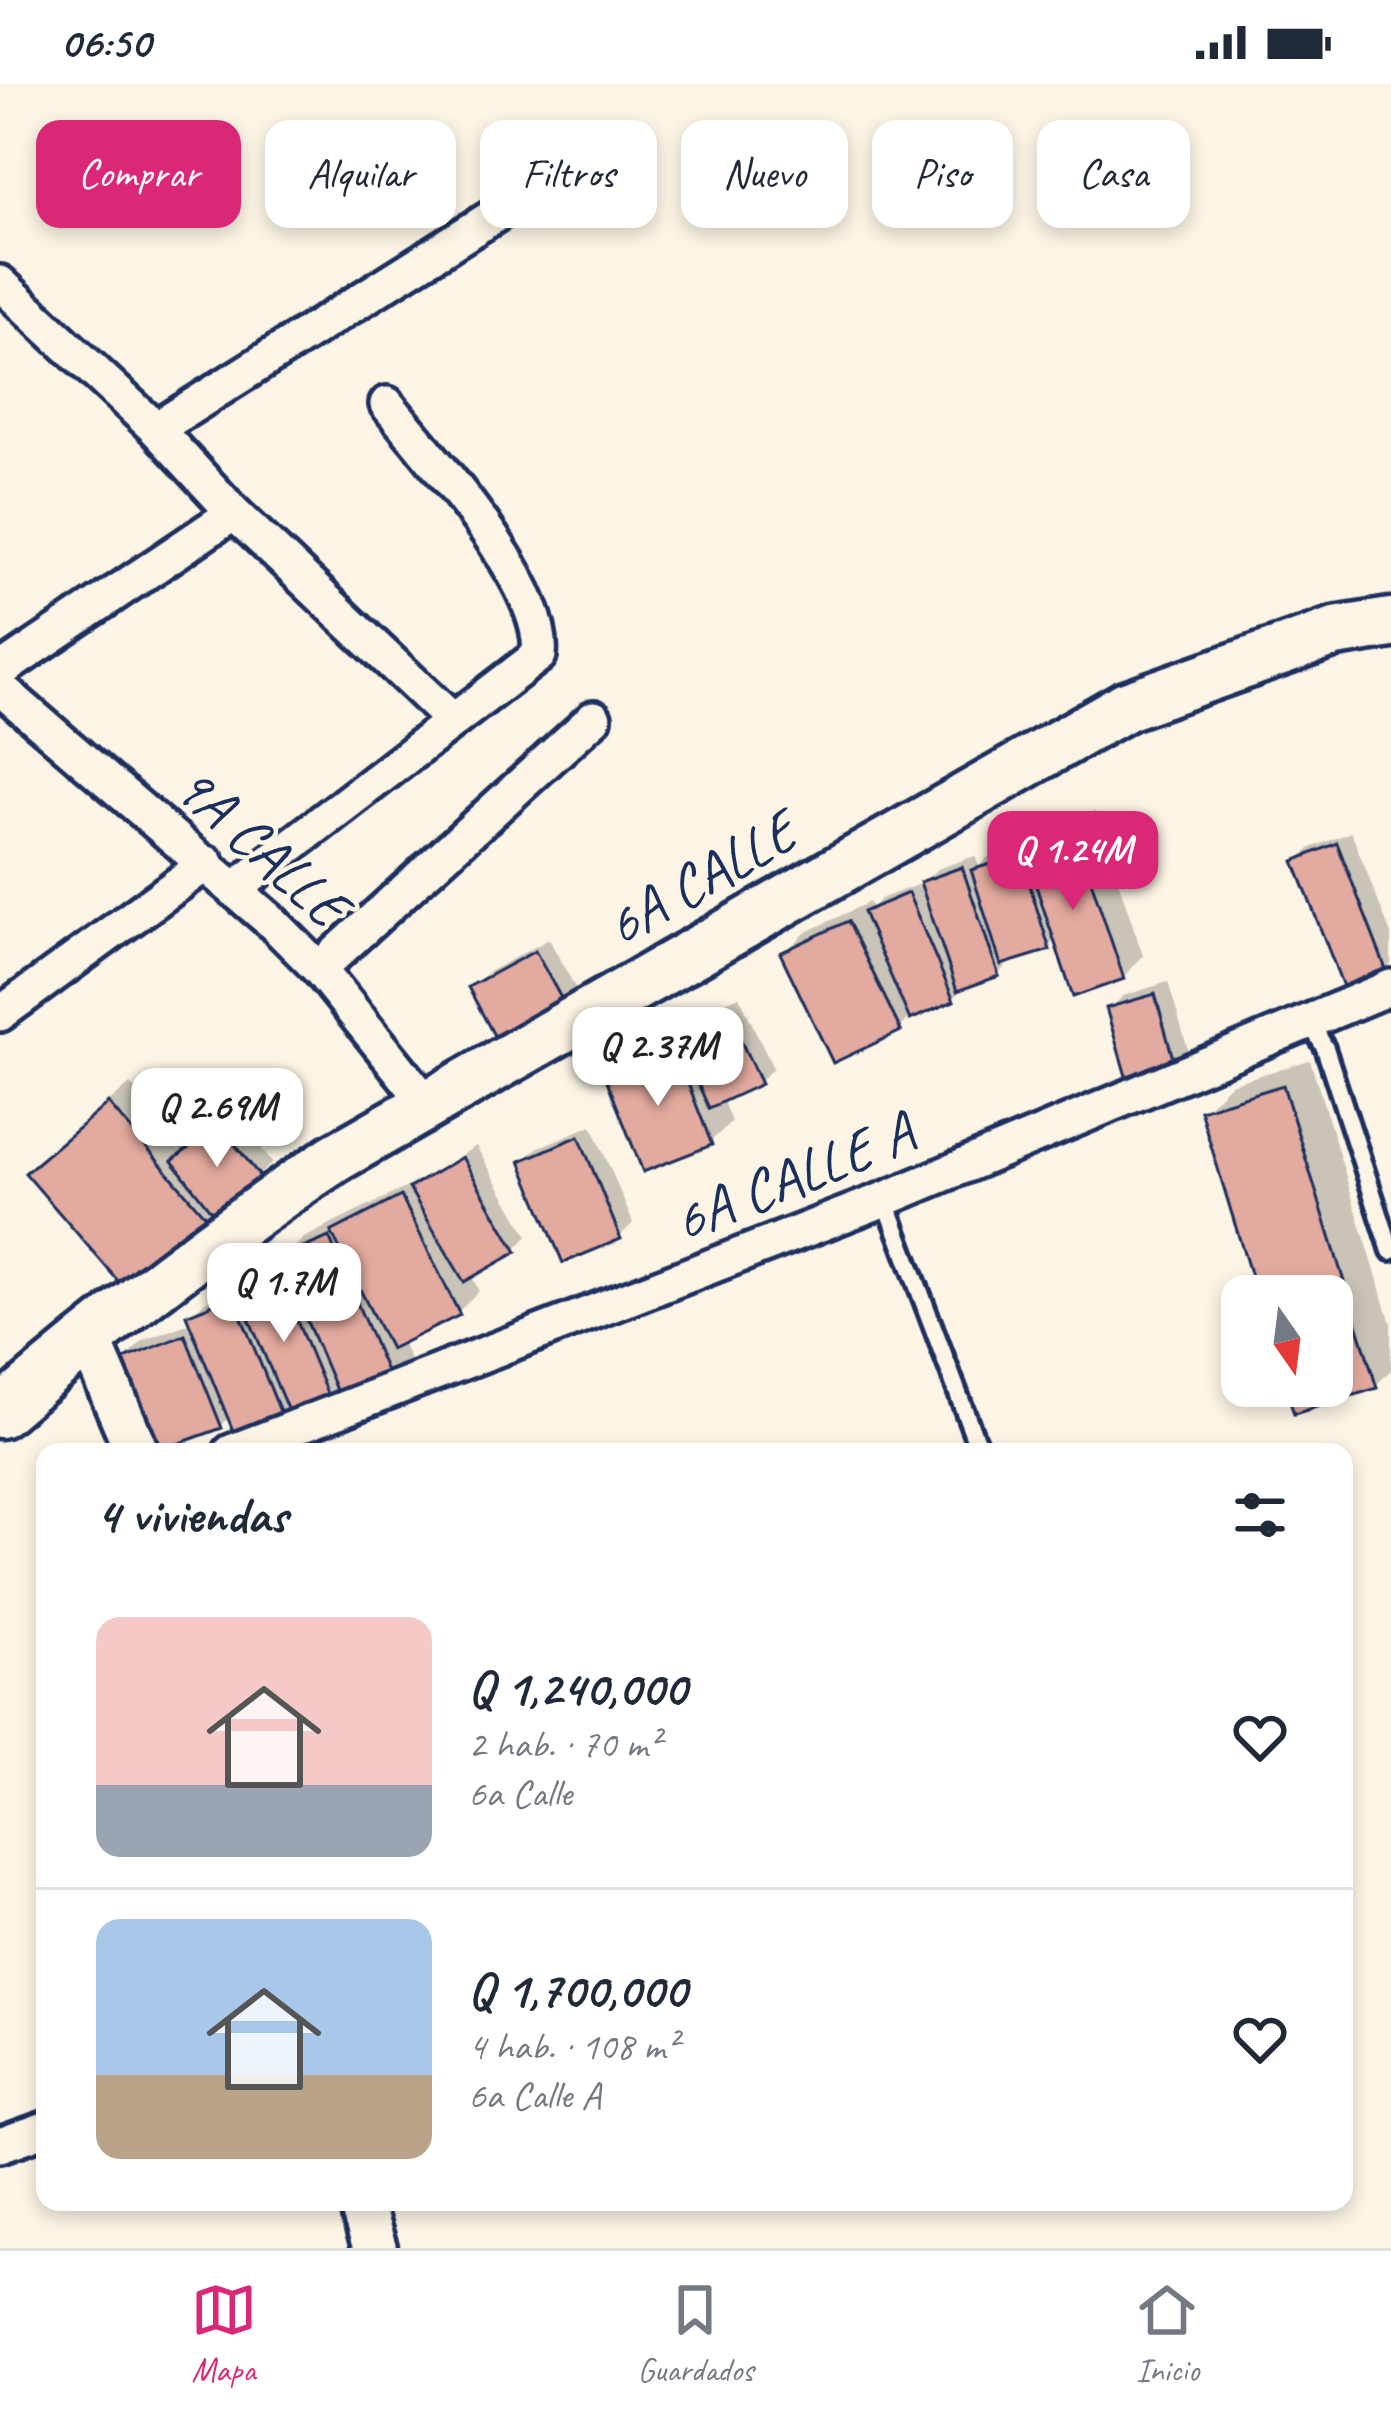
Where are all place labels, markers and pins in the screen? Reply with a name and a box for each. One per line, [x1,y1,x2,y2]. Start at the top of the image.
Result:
pin: Q 1.24M [962,811,1184,913]
pin: Q 2.37M [547,1007,769,1109]
pin: Q 2.69M [106,1068,328,1170]
pin: Q 1.7M [186,1243,382,1345]

